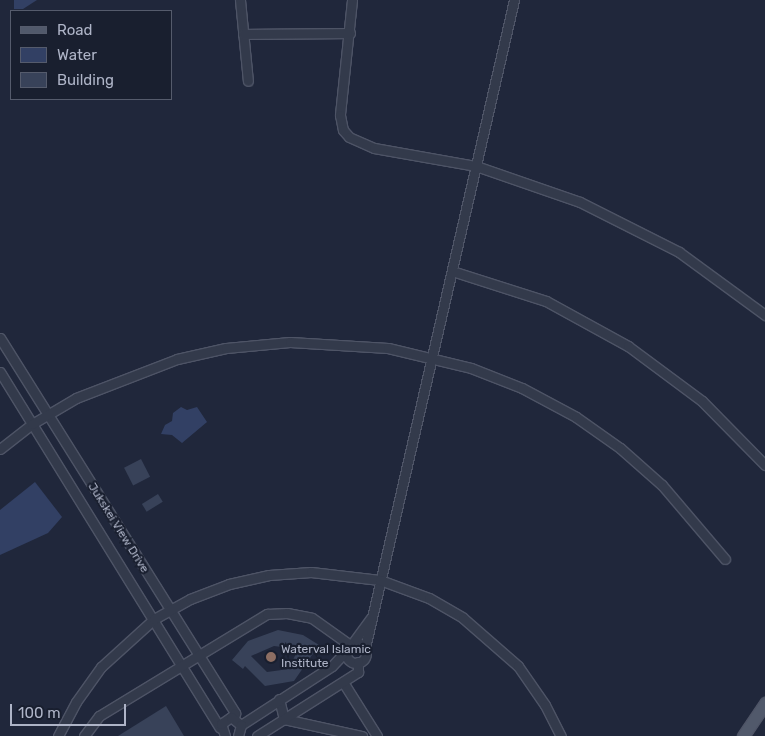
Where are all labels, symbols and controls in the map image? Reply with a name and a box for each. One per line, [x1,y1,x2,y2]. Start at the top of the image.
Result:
legend [10,10,172,100]
text: Road [57,21,93,39]
text: Water [57,46,97,64]
text: Building [57,71,114,89]
street label: Jukskei View Drive [84,480,152,576]
place label: Waterval Islamic Institute [281,643,371,671]
marker: Waterval Islamic Institute [265,651,277,663]
scale bar [12,694,129,726]
text: 100 m [18,704,60,722]

